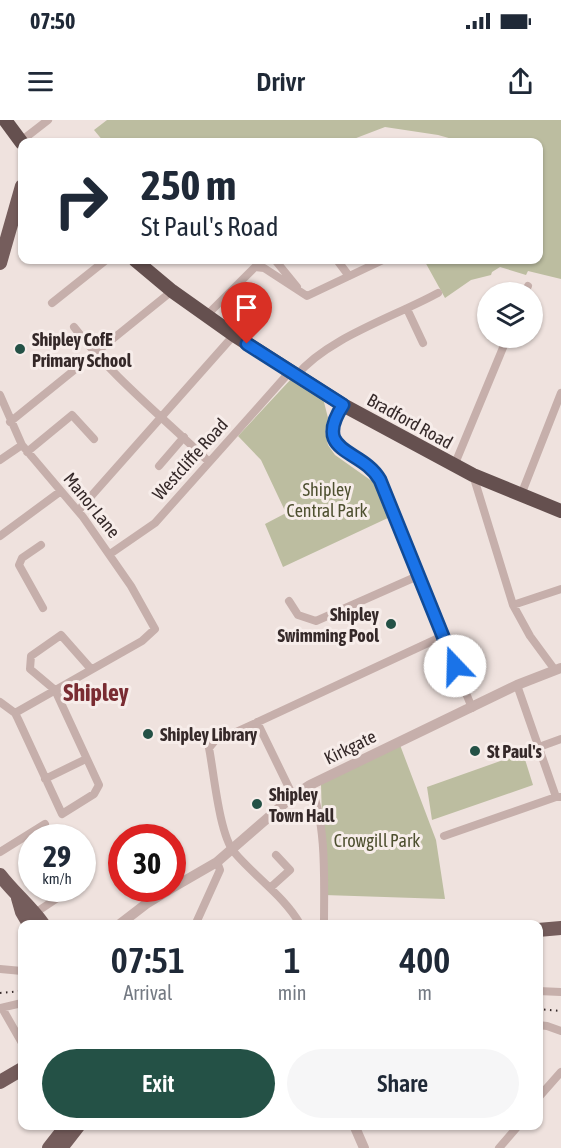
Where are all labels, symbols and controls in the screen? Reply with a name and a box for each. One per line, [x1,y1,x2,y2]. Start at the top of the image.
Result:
text: 07:50 [30,8,75,34]
icon: menu [24,65,57,98]
icon: share [504,65,537,98]
text: Drivr [256,66,305,97]
text: 250 m [141,161,236,209]
icon: right [42,162,120,240]
text: St Paul's Road [141,211,278,242]
pin [221,282,272,344]
map controls [477,282,543,348]
button: layers [477,282,543,348]
icon: arrive [230,291,263,324]
place label: Shipley CofE Primary School [32,329,132,371]
marker: Shipley CofE Primary School [13,342,27,356]
street label: Bradford Road [364,389,456,453]
street label: Westcliffe Road [148,414,232,504]
street label: Manor Lane [59,468,125,542]
park label: Shipley Central Park [287,479,367,521]
place label: Shipley Swimming Pool [277,604,380,646]
marker: Shipley Swimming Pool [384,617,398,631]
position arrow [423,634,487,698]
district label: Shipley [63,679,129,706]
place label: Shipley Library [160,724,258,745]
street label: Kirkgate [321,725,379,769]
marker: Shipley Library [141,727,155,741]
place label: St Paul's [487,741,542,762]
marker: St Paul's [468,744,482,758]
place label: Shipley Town Hall [269,784,335,826]
marker: Shipley Town Hall [250,797,264,811]
speed limit sign: 30 [108,824,186,902]
park label: Crowgill Park [334,830,420,851]
text: 29 [43,839,71,873]
text: km/h [42,870,72,887]
text: 07:51 [111,939,185,981]
text: 1 [284,939,301,981]
text: 400 [399,939,450,981]
text: Arrival [123,981,172,1004]
text: min [278,981,307,1004]
text: m [418,981,432,1004]
button: Exit [42,1049,275,1118]
button: Share [287,1049,519,1118]

